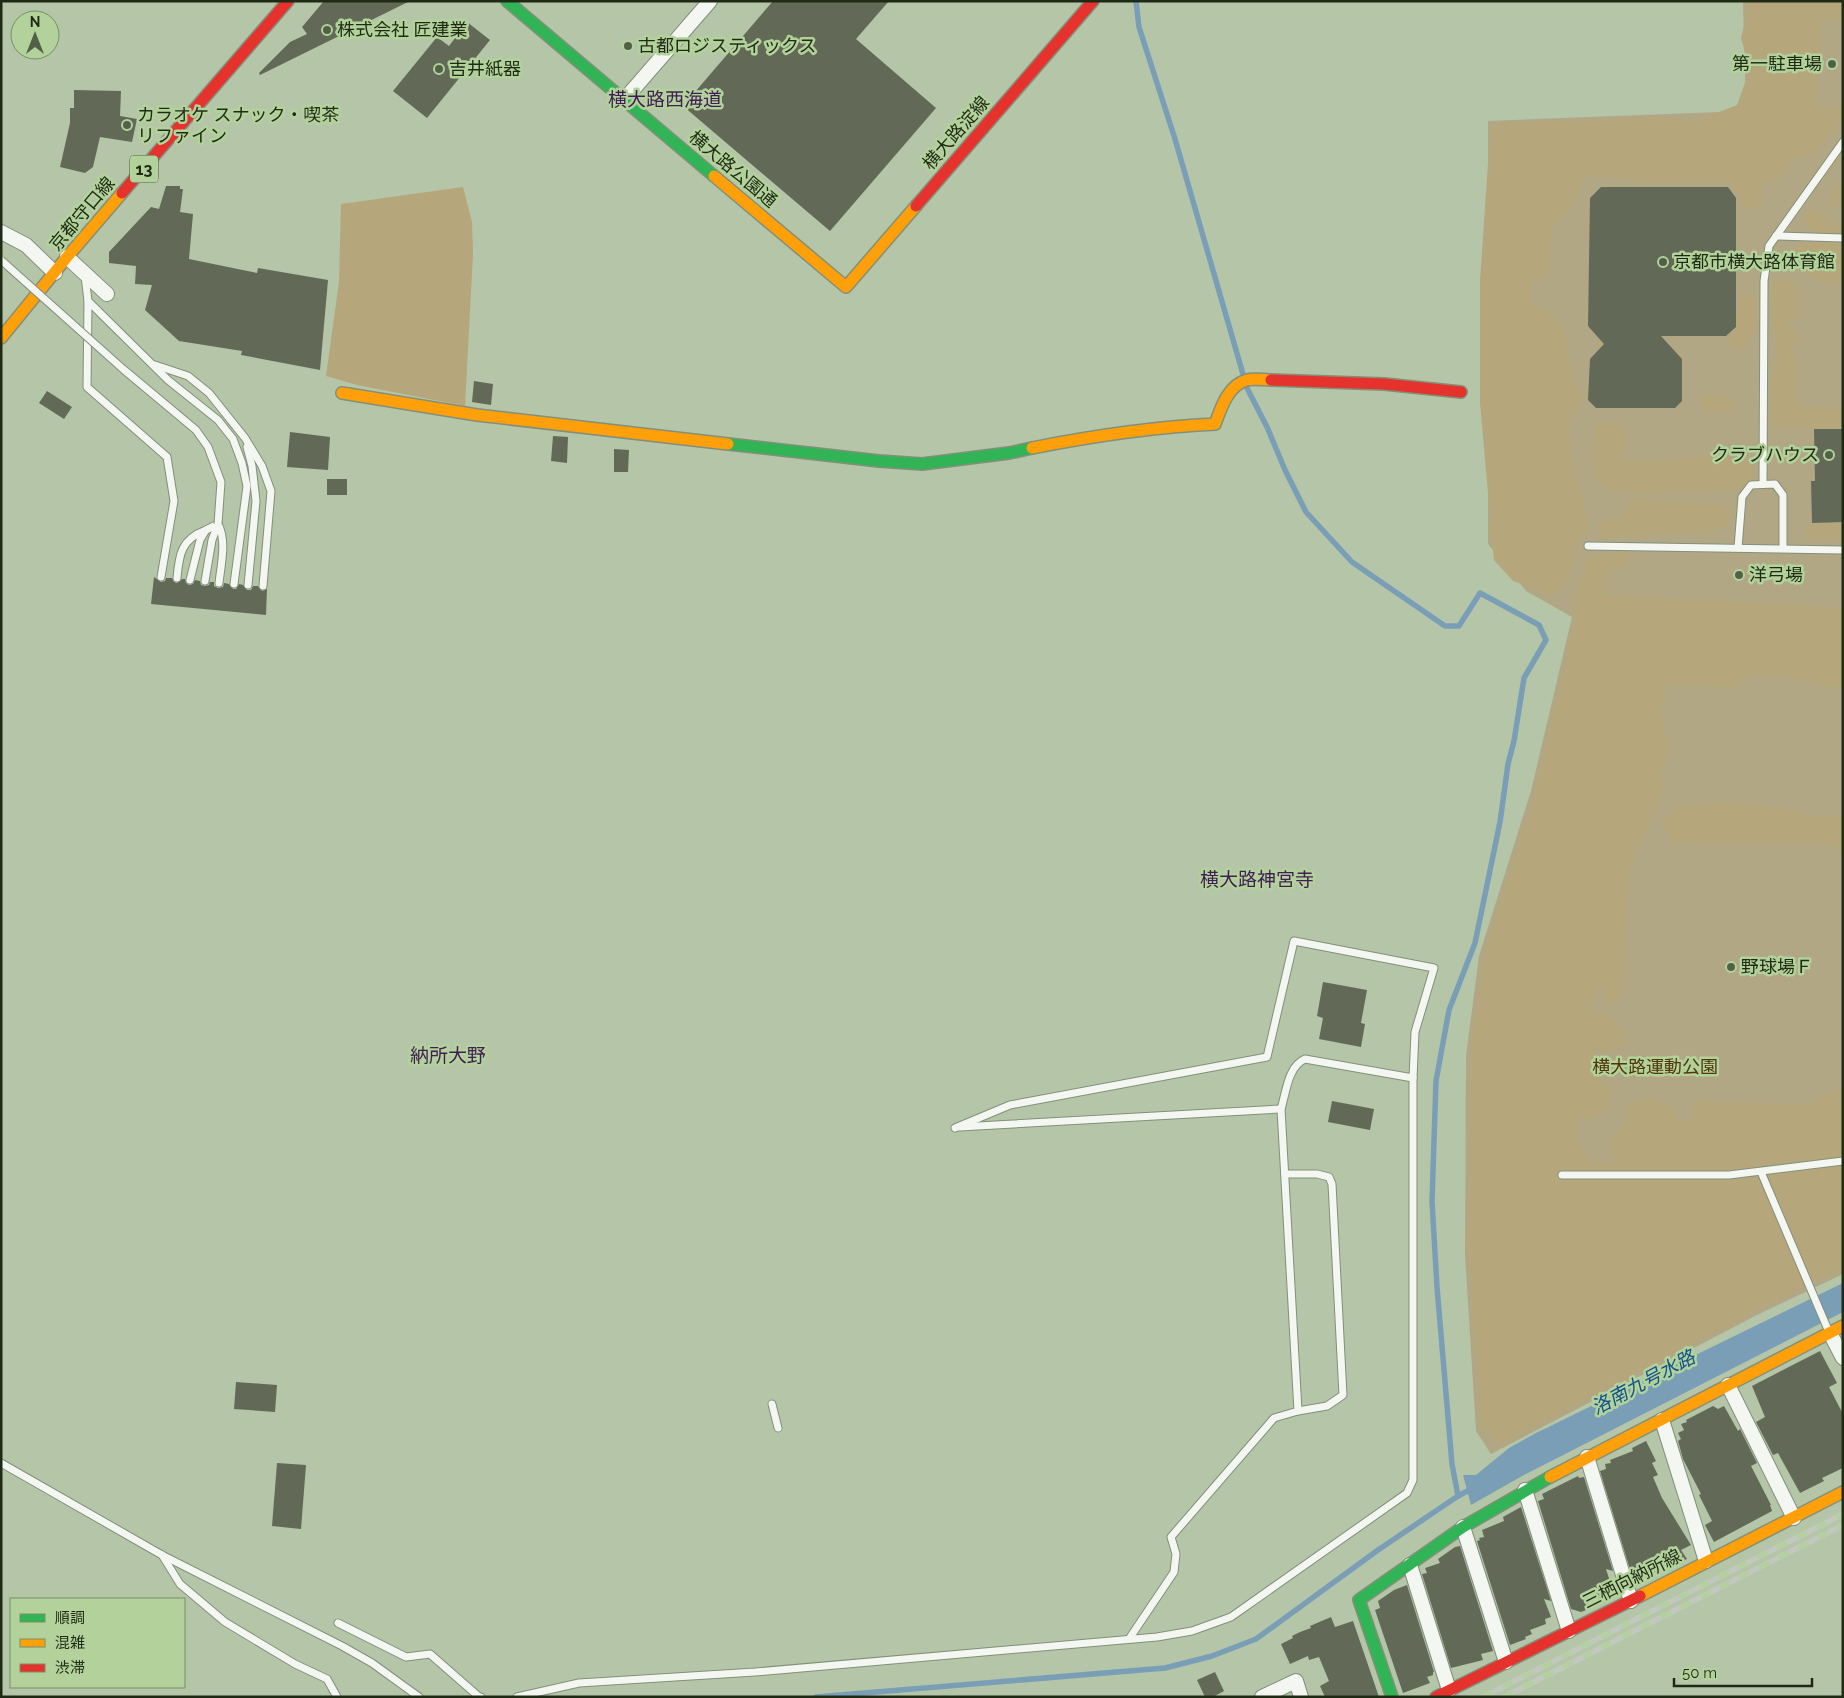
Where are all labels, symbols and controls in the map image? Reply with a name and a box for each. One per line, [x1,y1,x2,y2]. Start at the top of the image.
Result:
north arrow [10,10,60,60]
text: N [30,14,40,30]
place label: 株式会社 匠建業 [337,19,468,40]
marker: 株式会社 匠建業 [321,24,333,36]
place label: 古都ロジスティックス [638,35,816,56]
marker: 古都ロジスティックス [622,40,634,52]
place label: 第一駐車場 [1732,53,1822,74]
place label: 吉井紙器 [449,58,521,79]
marker: 第一駐車場 [1826,58,1838,70]
marker: 吉井紙器 [433,63,445,75]
district label: 横大路西海道 [608,88,722,110]
street label: 横大路淀線 [918,92,993,174]
place label: カラオケ スナック・喫茶 リファイン [137,104,339,146]
marker: カラオケ スナック・喫茶 リファイン [121,119,133,131]
street label: 横大路公園通 [685,126,781,211]
road number: 13 [130,156,158,182]
street label: 京都守口線 [45,172,119,255]
place label: 京都市横大路体育館 [1673,251,1835,272]
marker: 京都市横大路体育館 [1657,256,1669,268]
place label: クラブハウス [1711,444,1819,465]
marker: クラブハウス [1823,449,1835,461]
place label: 洋弓場 [1749,564,1803,585]
marker: 洋弓場 [1733,569,1745,581]
district label: 横大路神宮寺 [1200,868,1314,890]
place label: 野球場Ｆ [1741,956,1813,977]
marker: 野球場Ｆ [1725,961,1737,973]
district label: 納所大野 [410,1044,486,1066]
park label: 横大路運動公園 [1592,1056,1718,1077]
water label: 洛南九号水路 [1588,1345,1700,1418]
street label: 三栖向納所線 [1579,1545,1685,1612]
legend [10,1598,185,1688]
text: 順調 [55,1609,85,1627]
text: 混雑 [55,1634,85,1652]
scale bar [1674,1656,1812,1688]
text: 渋滞 [55,1659,85,1677]
text: 50 m [1682,1664,1717,1682]

